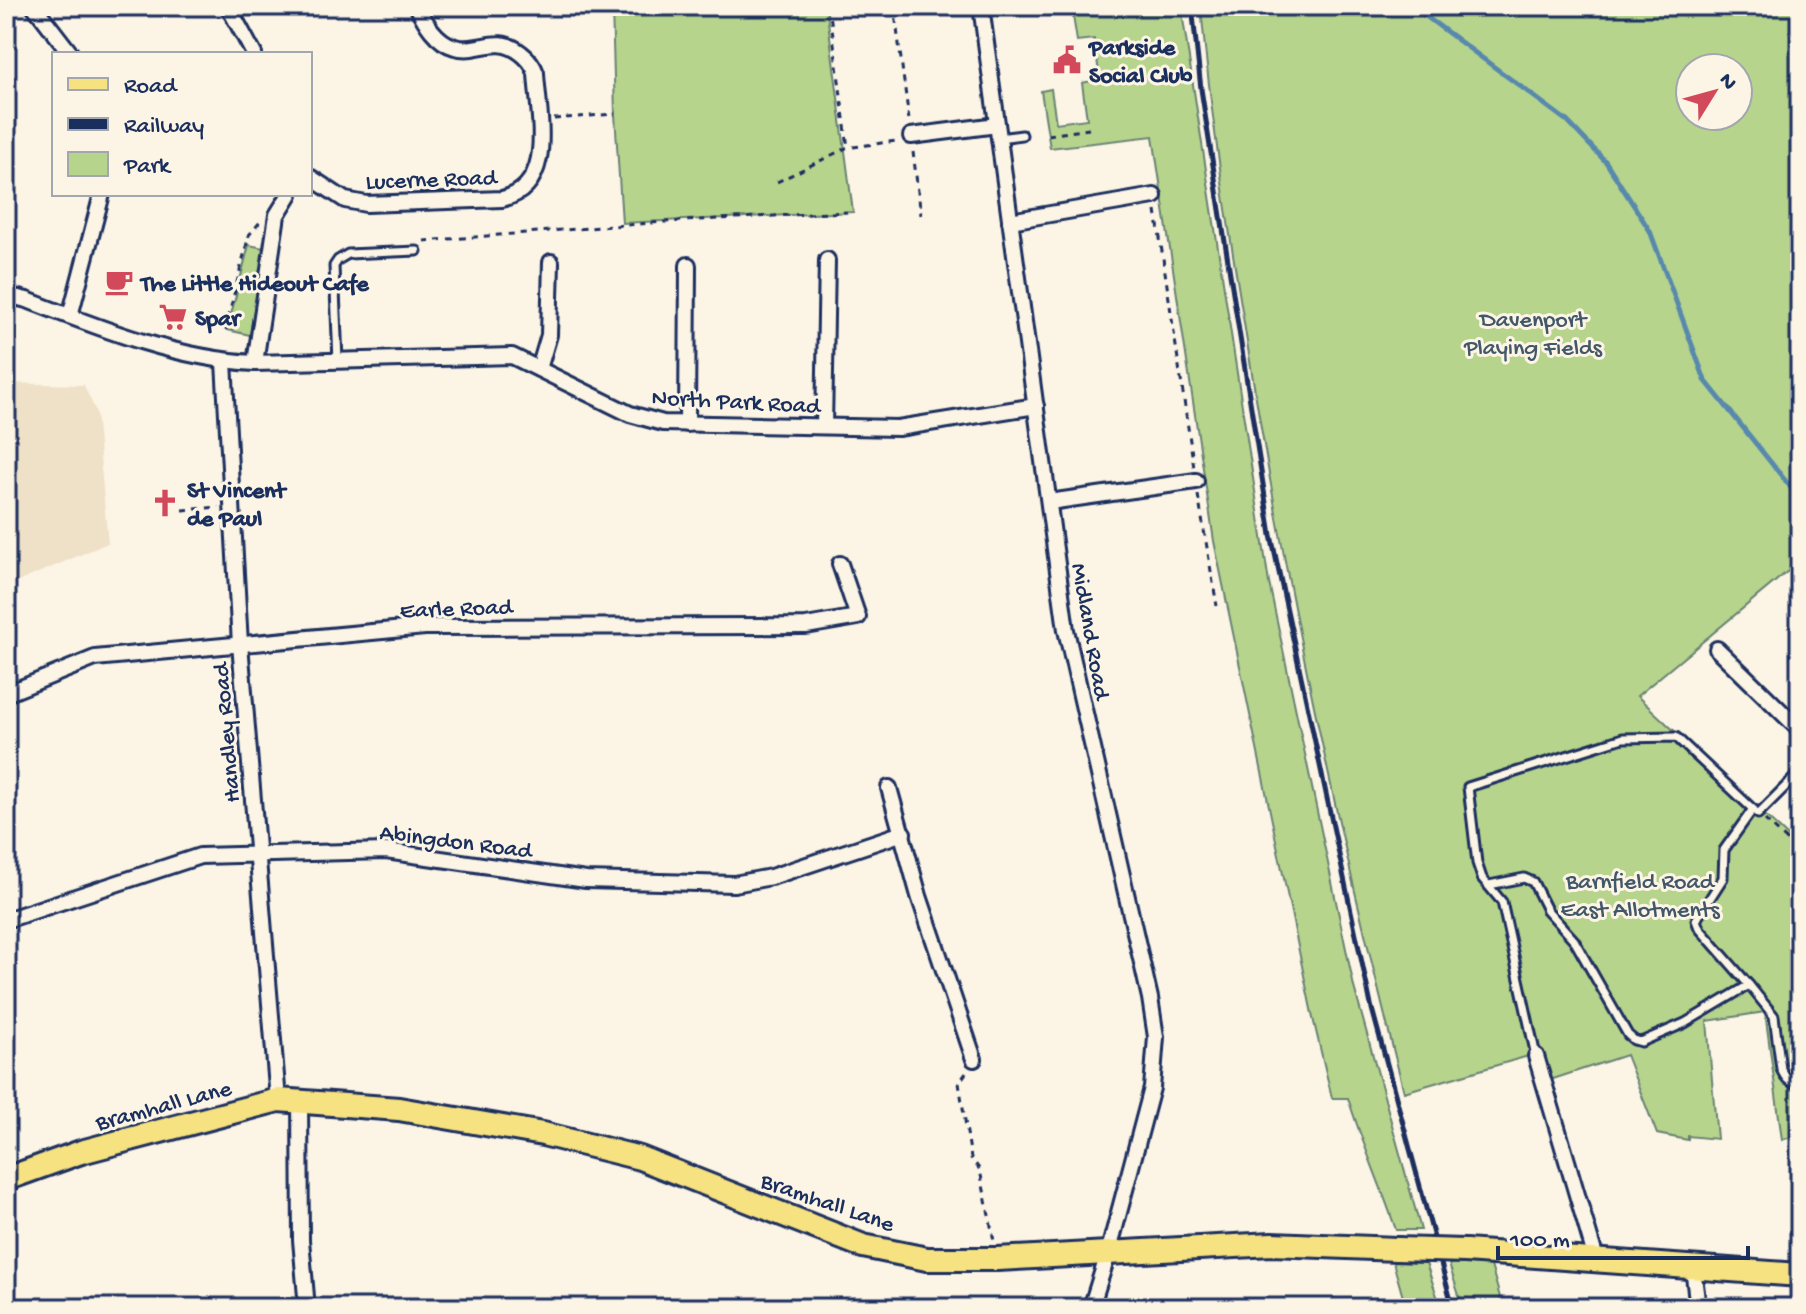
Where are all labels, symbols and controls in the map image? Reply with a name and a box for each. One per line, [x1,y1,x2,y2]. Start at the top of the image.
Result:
place label: Parkside Social Club [1087,35,1193,92]
public building icon: Parkside Social Club [1052,45,1082,75]
legend [52,52,312,196]
north arrow [1674,52,1754,132]
text: N [1712,69,1741,96]
text: Road [124,73,178,102]
text: Railway [124,113,204,142]
text: Park [123,153,172,182]
street label: Lucerne Road [365,165,499,198]
cafe icon: The Little Hideout Cafe [104,267,134,297]
place label: The Little Hideout Cafe [139,271,370,300]
supermarket icon: Spar [158,302,188,332]
place label: Spar [195,306,242,335]
park label: Davenport Playing Fields [1463,307,1603,364]
street label: North Park Road [651,385,823,422]
place label: St Vincent de Paul [187,478,288,535]
church icon: St Vincent de Paul [150,488,180,518]
street label: Midland Road [1062,561,1115,704]
street label: Earle Road [399,594,515,627]
street label: Handley Road [208,660,249,804]
street label: Abingdon Road [378,820,535,867]
park label: Barnfield Road East Allotments [1560,869,1721,926]
street label: Bramhall Lane [92,1075,236,1140]
street label: Bramhall Lane [755,1168,898,1241]
scale bar [1498,1210,1748,1260]
text: 100 m [1509,1227,1570,1256]

